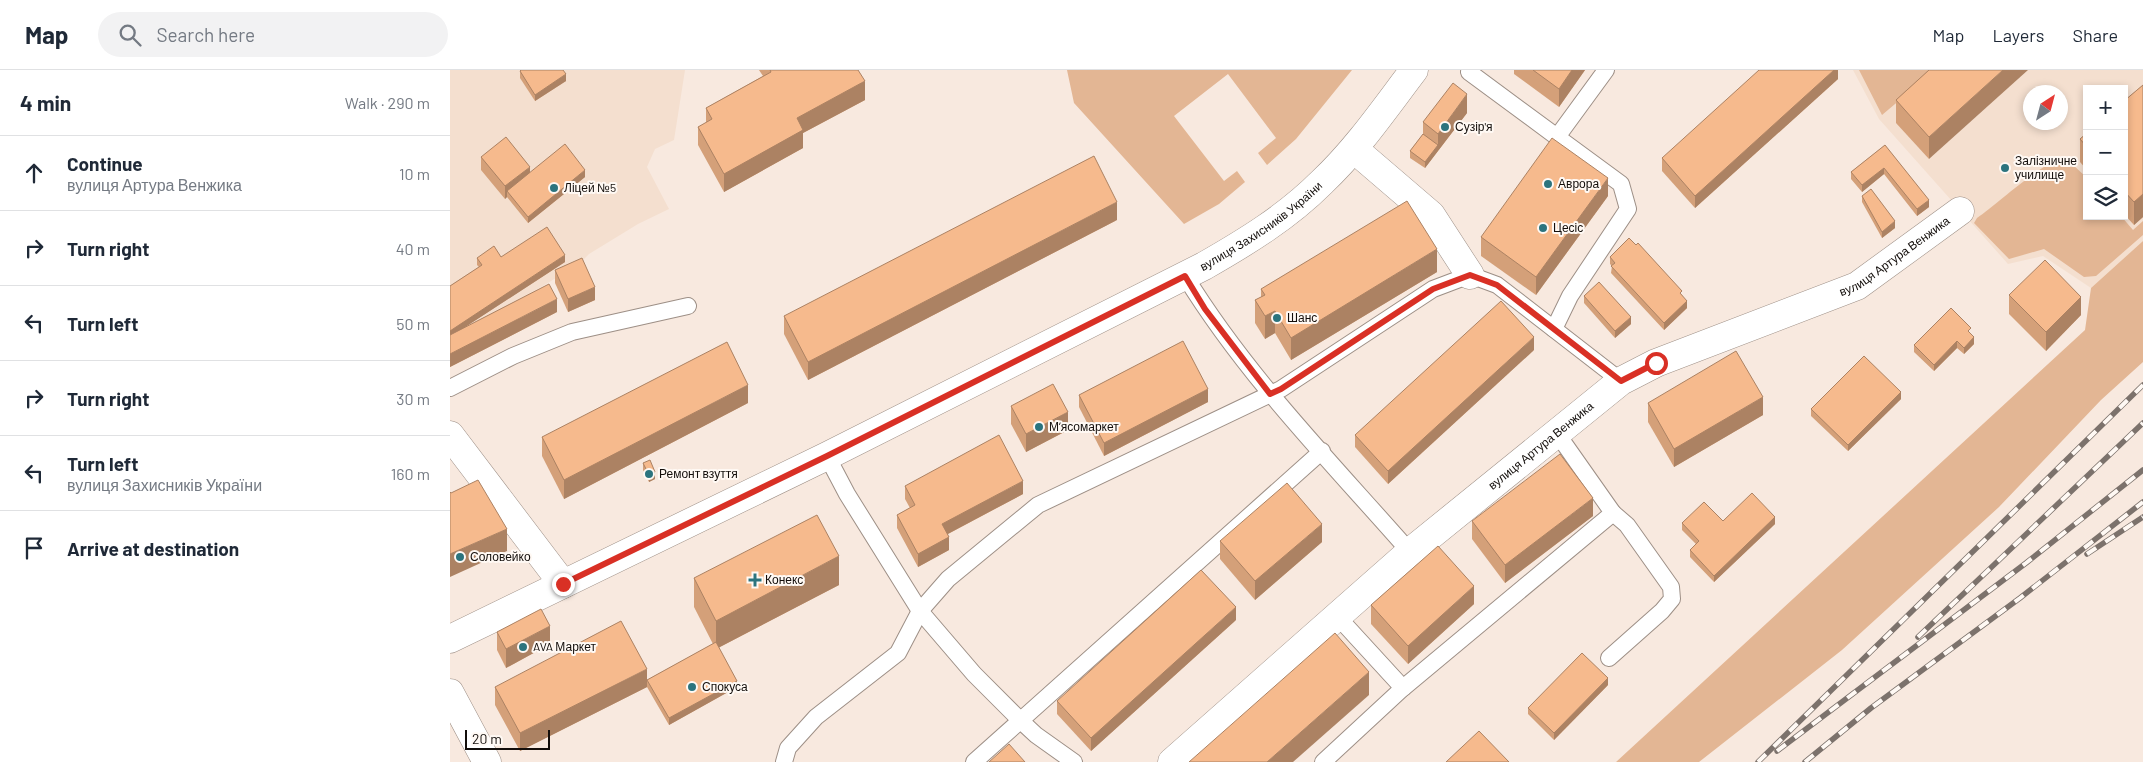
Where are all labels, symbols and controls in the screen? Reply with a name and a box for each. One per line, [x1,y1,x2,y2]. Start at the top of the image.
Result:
search box [98,12,448,57]
text: Map [25,20,68,49]
icon: search [116,21,144,49]
text: Search here [156,23,255,46]
text: Map [1932,24,1964,46]
text: Layers [1992,24,2045,46]
text: Share [2073,24,2118,46]
north arrow [2023,85,2068,130]
map controls [2083,85,2128,220]
button: + [2083,85,2128,130]
text: 4 min [20,90,71,115]
text: Walk · 290 m [345,93,430,112]
place label: Сузір'я [1455,119,1493,134]
marker: Сузір'я [1439,121,1451,133]
button: − [2083,130,2128,175]
text: Continue [67,152,143,175]
place label: Залізничне училище [2015,153,2077,182]
icon: ahead [20,159,48,187]
marker: Залізничне училище [1999,162,2011,174]
text: 10 m [399,164,430,183]
text: вулиця Артура Венжика [67,175,242,194]
button: layers [2083,175,2128,220]
place label: Аврора [1558,176,1599,191]
street label: вулиця Захисників України [1197,178,1325,273]
marker: Аврора [1542,178,1554,190]
place label: Ліцей №5 [564,180,616,195]
marker: Ліцей №5 [548,182,560,194]
street label: вулиця Артура Венжика [1837,213,1952,298]
place label: Цесіс [1553,220,1583,235]
marker: Цесіс [1537,222,1549,234]
icon: right [20,234,48,262]
text: Turn right [67,237,149,260]
text: 40 m [396,239,430,258]
icon: left [20,309,48,337]
place label: Шанс [1287,310,1317,324]
text: Turn left [67,312,138,335]
marker: Шанс [1271,312,1283,324]
text: 50 m [396,314,430,333]
route start [1645,352,1668,375]
icon: right [20,384,48,412]
text: Turn right [67,387,149,410]
text: 30 m [396,389,430,408]
street label: вулиця Артура Венжика [1485,398,1596,492]
place label: Мʼясомаркет [1049,419,1119,434]
marker: Мʼясомаркет [1033,421,1045,433]
text: Turn left [67,452,138,475]
icon: left [20,459,48,487]
text: 160 m [391,464,430,483]
place label: Ремонт взуття [659,466,738,481]
marker: Ремонт взуття [643,468,655,480]
text: вулиця Захисників України [67,475,262,494]
icon: arrive [20,534,48,562]
text: Arrive at destination [67,537,239,560]
place label: Соловейко [470,549,531,563]
marker: Соловейко [454,551,466,563]
place label: Конекс [765,572,803,586]
route end [552,573,575,596]
marker: Конекс [749,574,761,586]
place label: AVA Маркет [533,639,596,654]
marker: AVA Маркет [517,641,529,653]
place label: Спокуса [702,679,748,694]
marker: Спокуса [686,681,698,693]
scale bar [465,727,550,750]
text: 20 m [472,730,502,747]

